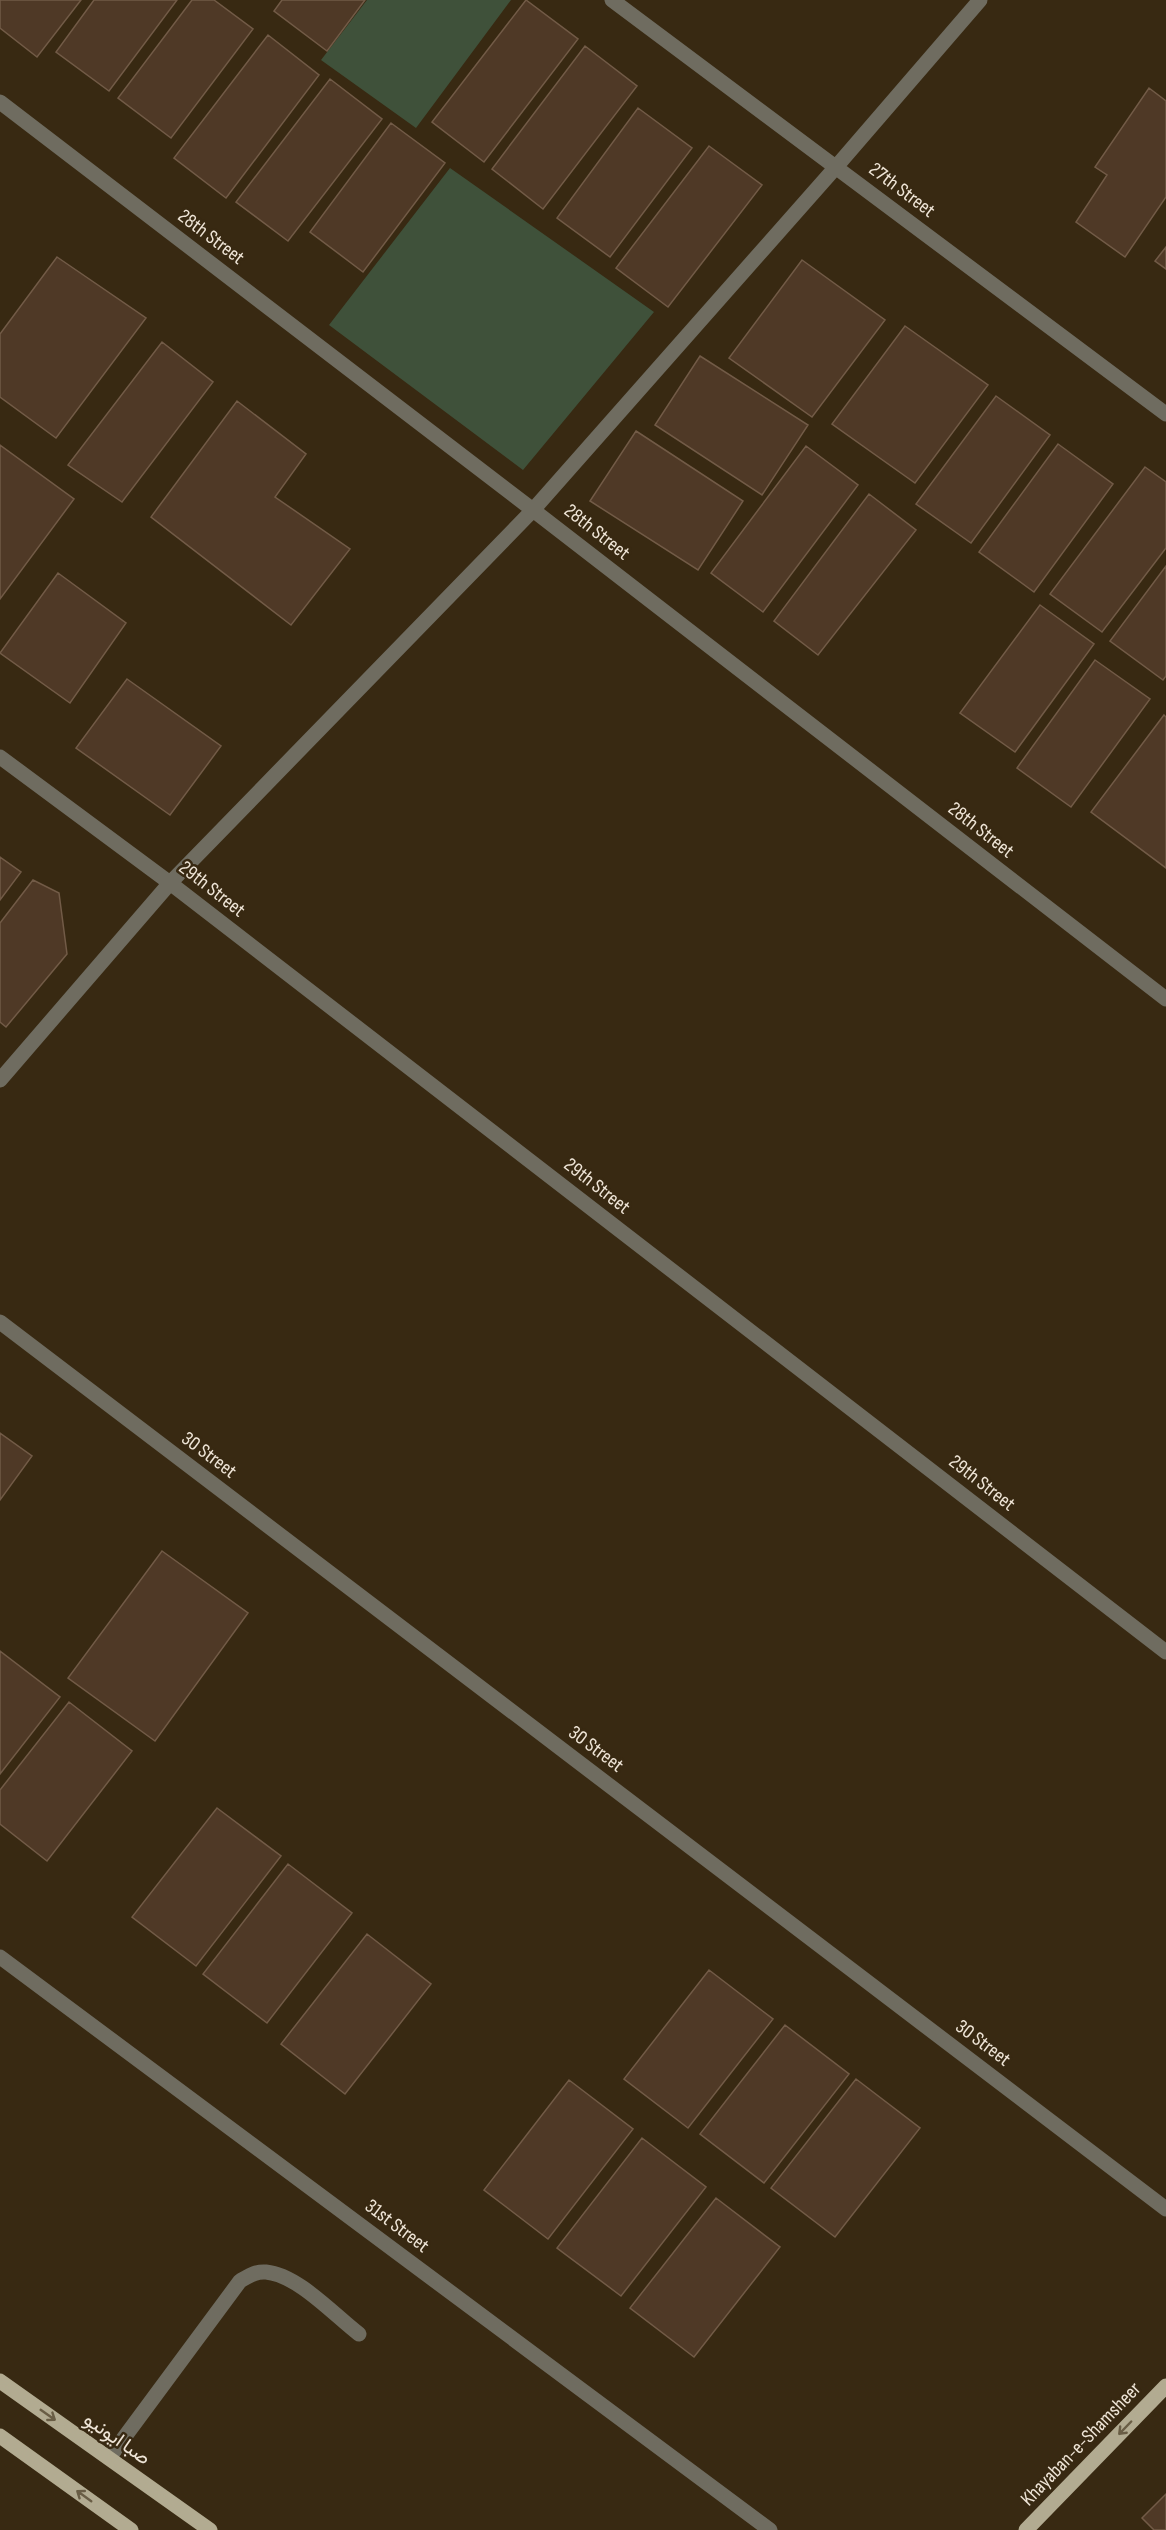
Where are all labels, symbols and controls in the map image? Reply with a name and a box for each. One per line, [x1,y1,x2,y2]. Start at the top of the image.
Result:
street label: 27th Street [864,157,940,223]
street label: 28th Street [173,204,249,270]
street label: 28th Street [559,499,635,565]
street label: 28th Street [943,797,1019,863]
street label: 29th Street [174,856,250,922]
street label: 29th Street [559,1153,635,1219]
street label: 30 Street [177,1427,241,1483]
street label: 29th Street [944,1450,1020,1516]
street label: 30 Street [564,1721,628,1777]
street label: 30 Street [951,2015,1015,2071]
street label: 31st Street [360,2194,434,2258]
street label: Khayaban-e-Shamsheer [1016,2377,1146,2511]
street label: صبا ایونیو [79,2407,155,2471]
one-way arrow [39,2409,55,2421]
one-way arrow [1118,2421,1133,2436]
one-way arrow [76,2490,92,2502]

